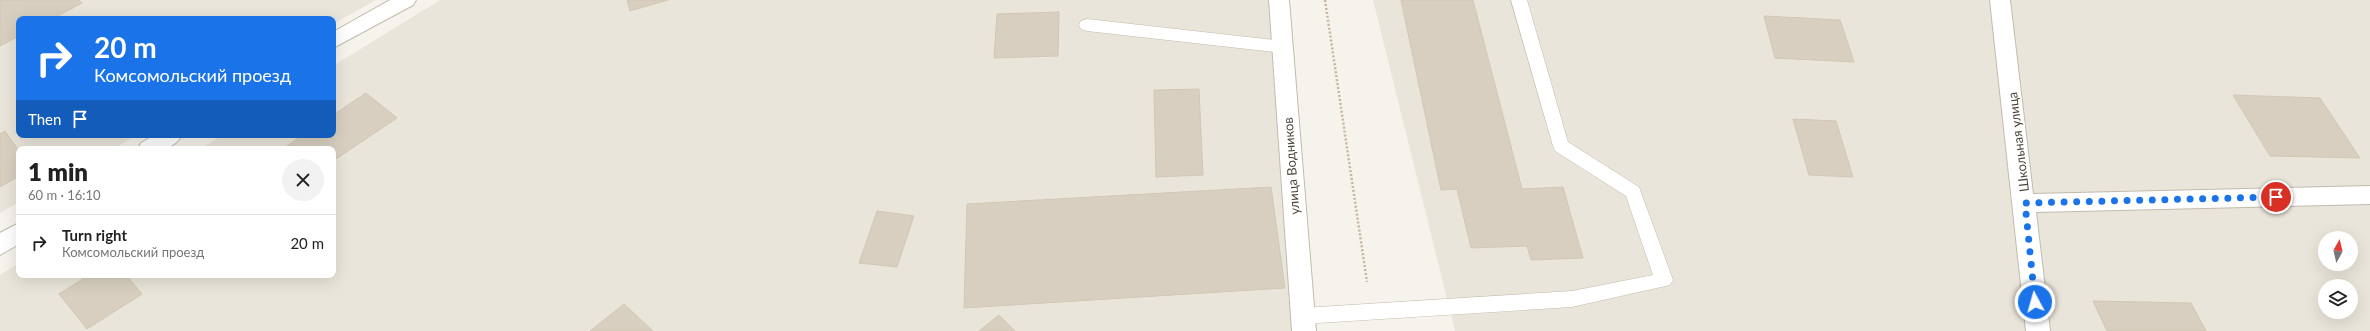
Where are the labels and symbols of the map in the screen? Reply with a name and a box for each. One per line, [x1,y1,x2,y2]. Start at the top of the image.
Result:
street label: Школьная улица [2004,91,2032,193]
street label: улица Водников [1280,117,1302,215]
pin [2259,180,2293,214]
north arrow [2318,231,2358,271]
position arrow [2014,281,2056,323]

